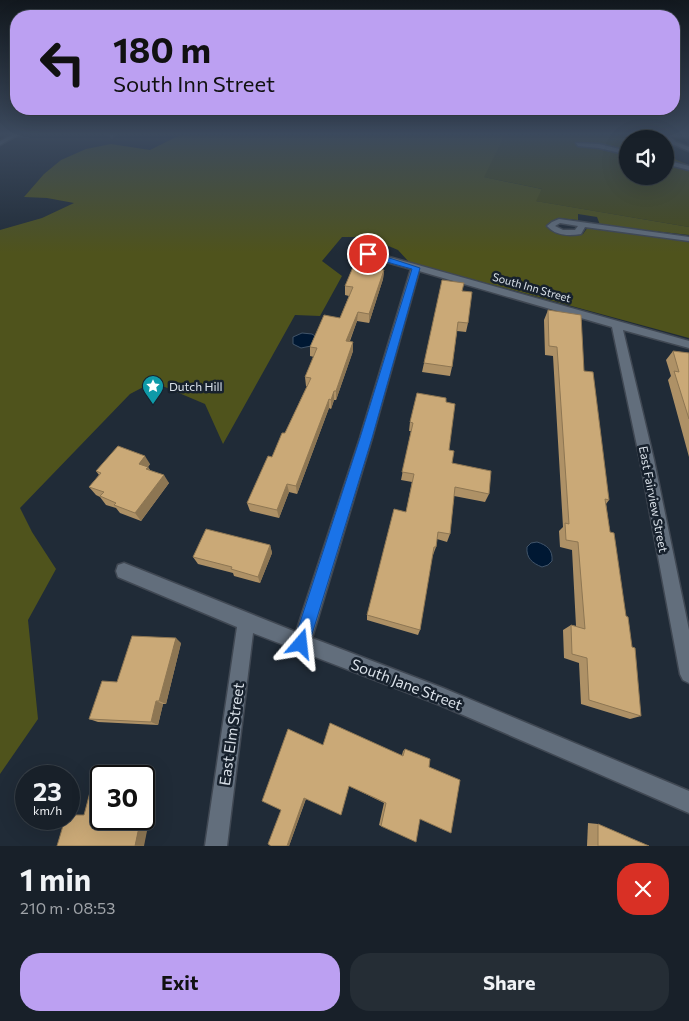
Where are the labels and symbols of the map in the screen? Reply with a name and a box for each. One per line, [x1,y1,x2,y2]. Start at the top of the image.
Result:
pin [347,233,389,275]
street label: South Inn Street [491,270,573,305]
place icon: Dutch Hill [141,374,165,405]
place label: Dutch Hill [169,379,223,393]
street label: East Fairview Street [637,445,671,553]
position arrow [274,617,326,669]
street label: South Jane Street [349,654,465,714]
street label: East Elm Street [215,681,247,787]
speed limit sign: 30 [90,765,155,830]

